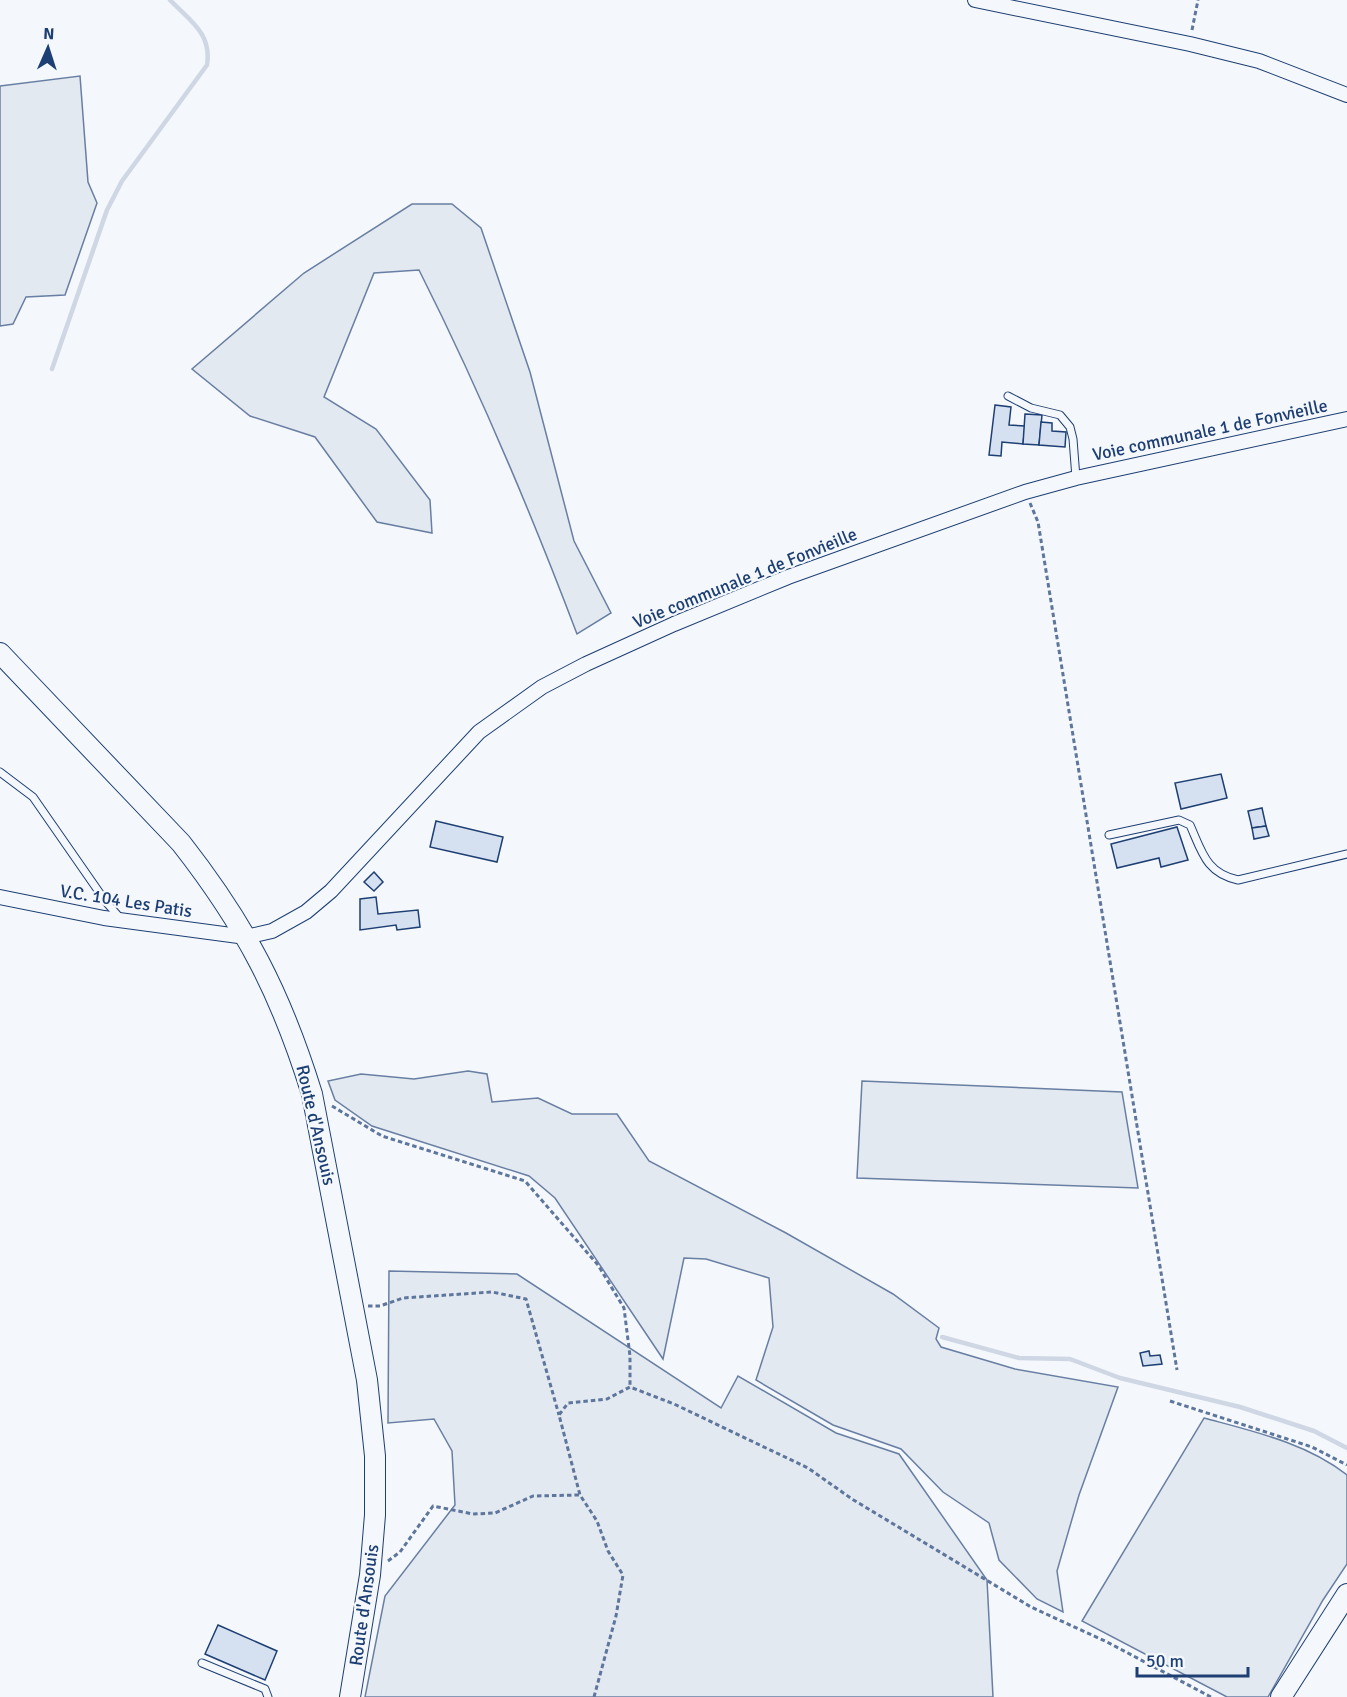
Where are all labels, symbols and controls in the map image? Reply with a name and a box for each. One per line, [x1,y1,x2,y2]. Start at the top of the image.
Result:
north arrow [18,18,78,78]
text: N [43,24,55,44]
street label: Voie communale 1 de Fonvieille [1090,394,1330,466]
street label: Voie communale 1 de Fonvieille [630,523,860,633]
street label: V.C. 104 Les Patis [58,880,194,922]
street label: Route d'Ansouis [291,1063,341,1187]
street label: Route d'Ansouis [345,1543,383,1667]
scale bar [1137,1640,1248,1678]
text: 50 m [1146,1650,1184,1672]

